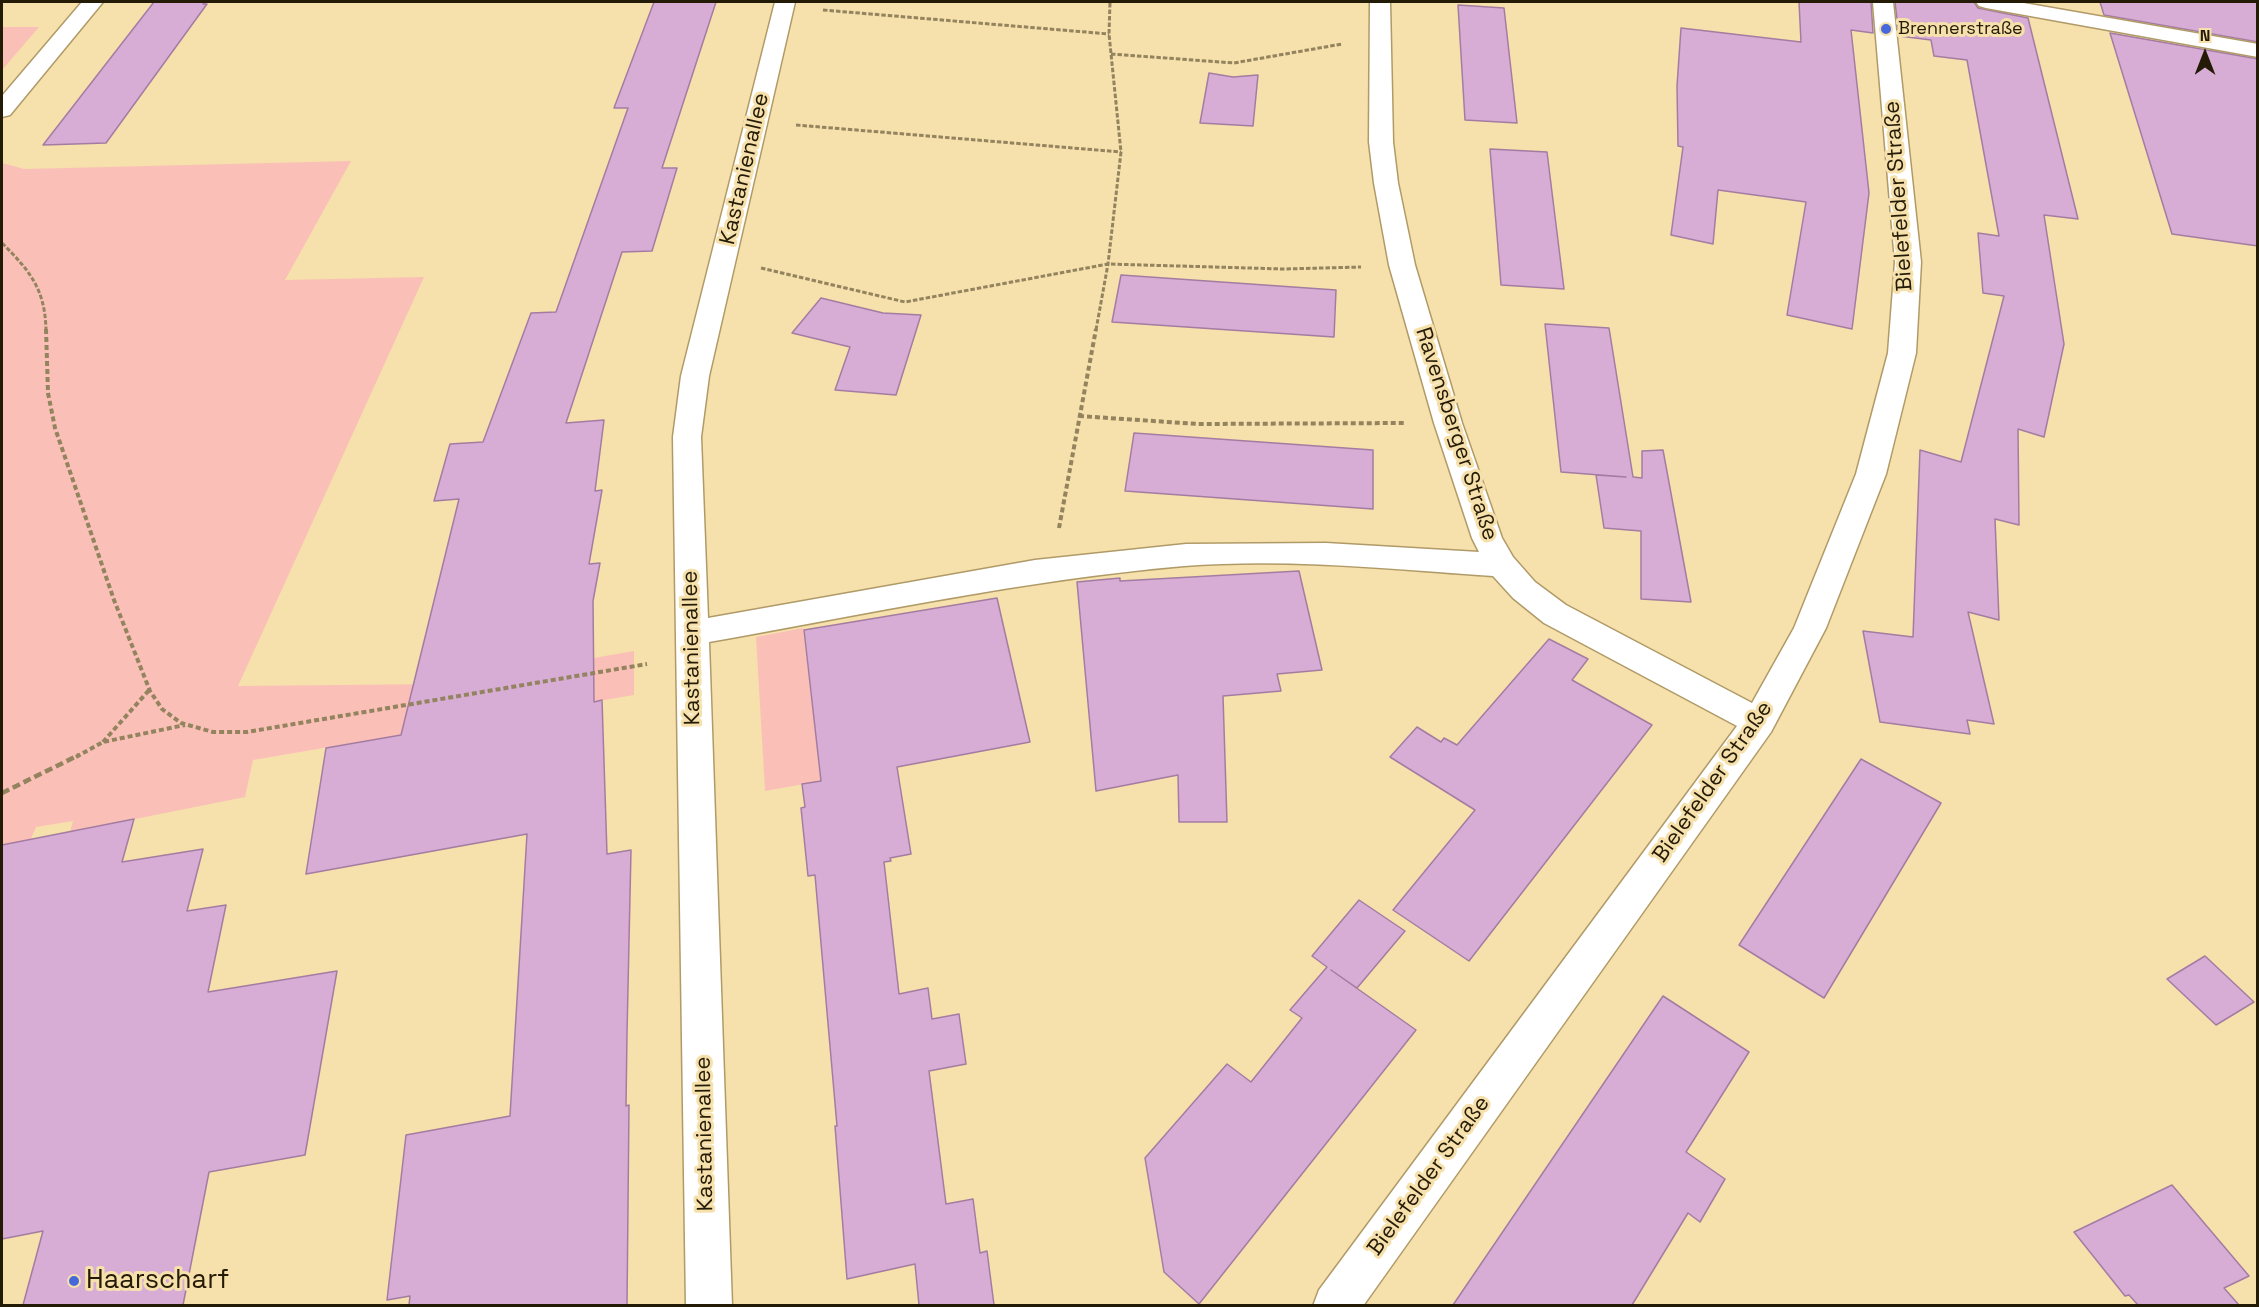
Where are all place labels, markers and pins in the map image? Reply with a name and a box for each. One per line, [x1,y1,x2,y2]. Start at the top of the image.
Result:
place label: Brennerstraße [1898,18,2023,40]
marker: Brennerstraße [1879,22,1893,36]
place label: Haarscharf [86,1265,229,1297]
marker: Haarscharf [67,1274,81,1288]

